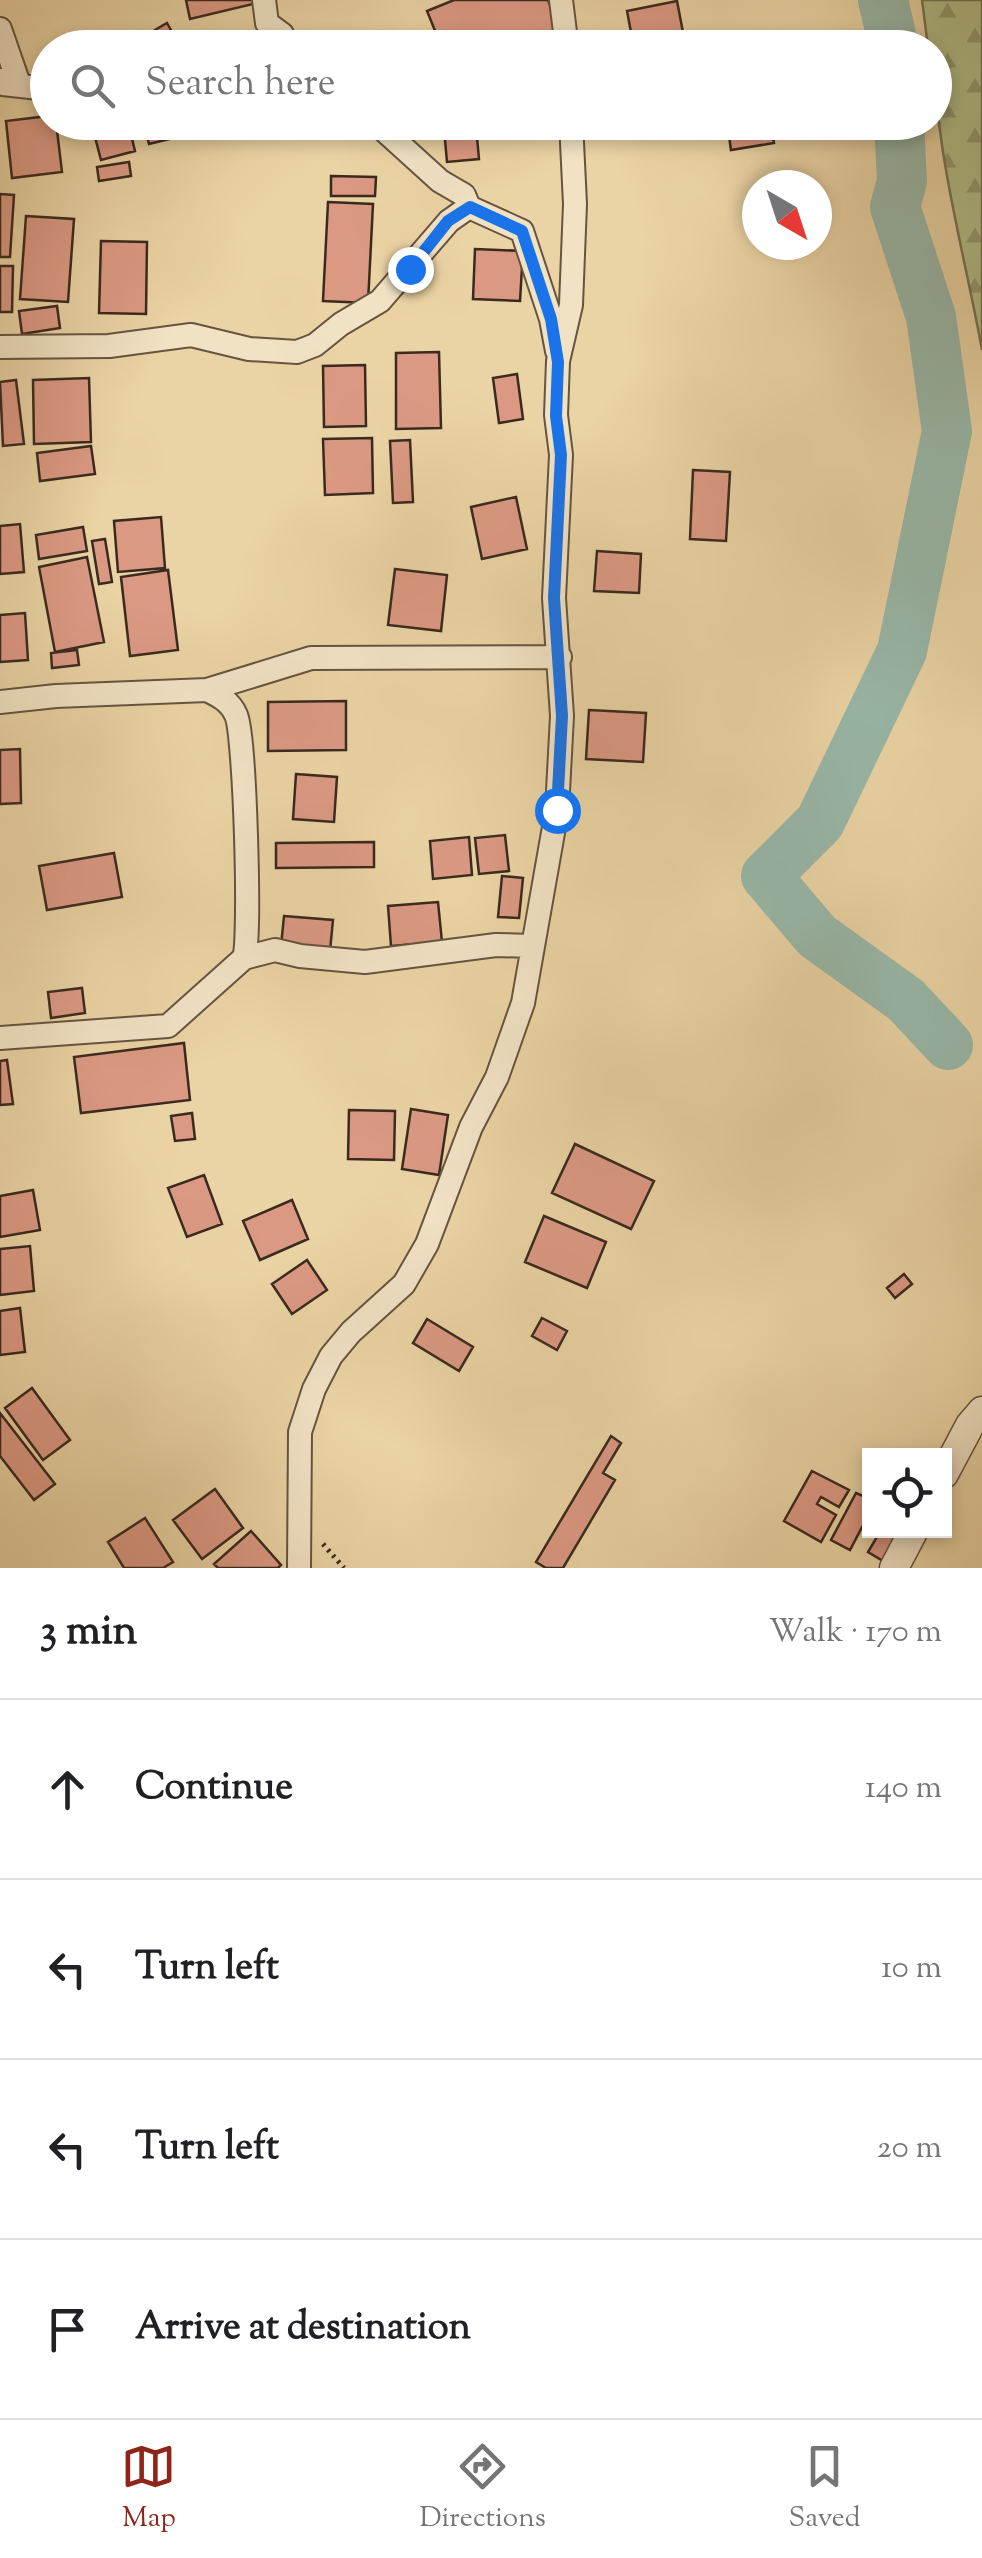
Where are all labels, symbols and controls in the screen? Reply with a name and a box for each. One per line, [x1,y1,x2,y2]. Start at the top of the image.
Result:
search box [30,30,952,140]
icon: search [65,58,120,113]
text: Search here [145,58,336,112]
north arrow [742,170,832,260]
route end [388,247,434,293]
route start [535,788,581,834]
map controls [862,1448,952,1538]
button: locate [862,1448,952,1538]
text: 3 min [40,1603,137,1663]
text: Walk · 170 m [769,1610,942,1656]
icon: ahead [40,1762,95,1817]
text: Continue [135,1762,293,1816]
text: 140 m [865,1766,942,1812]
icon: left [40,1942,95,1997]
text: Turn left [135,1942,279,1996]
text: 10 m [881,1946,942,1992]
icon: left [40,2122,95,2177]
text: Turn left [135,2122,279,2176]
text: 20 m [877,2126,942,2172]
icon: arrive [40,2302,95,2357]
text: Arrive at destination [135,2302,471,2356]
tab: Map [121,2439,176,2539]
tab: Directions [419,2439,546,2539]
tab: Saved [789,2439,861,2539]

